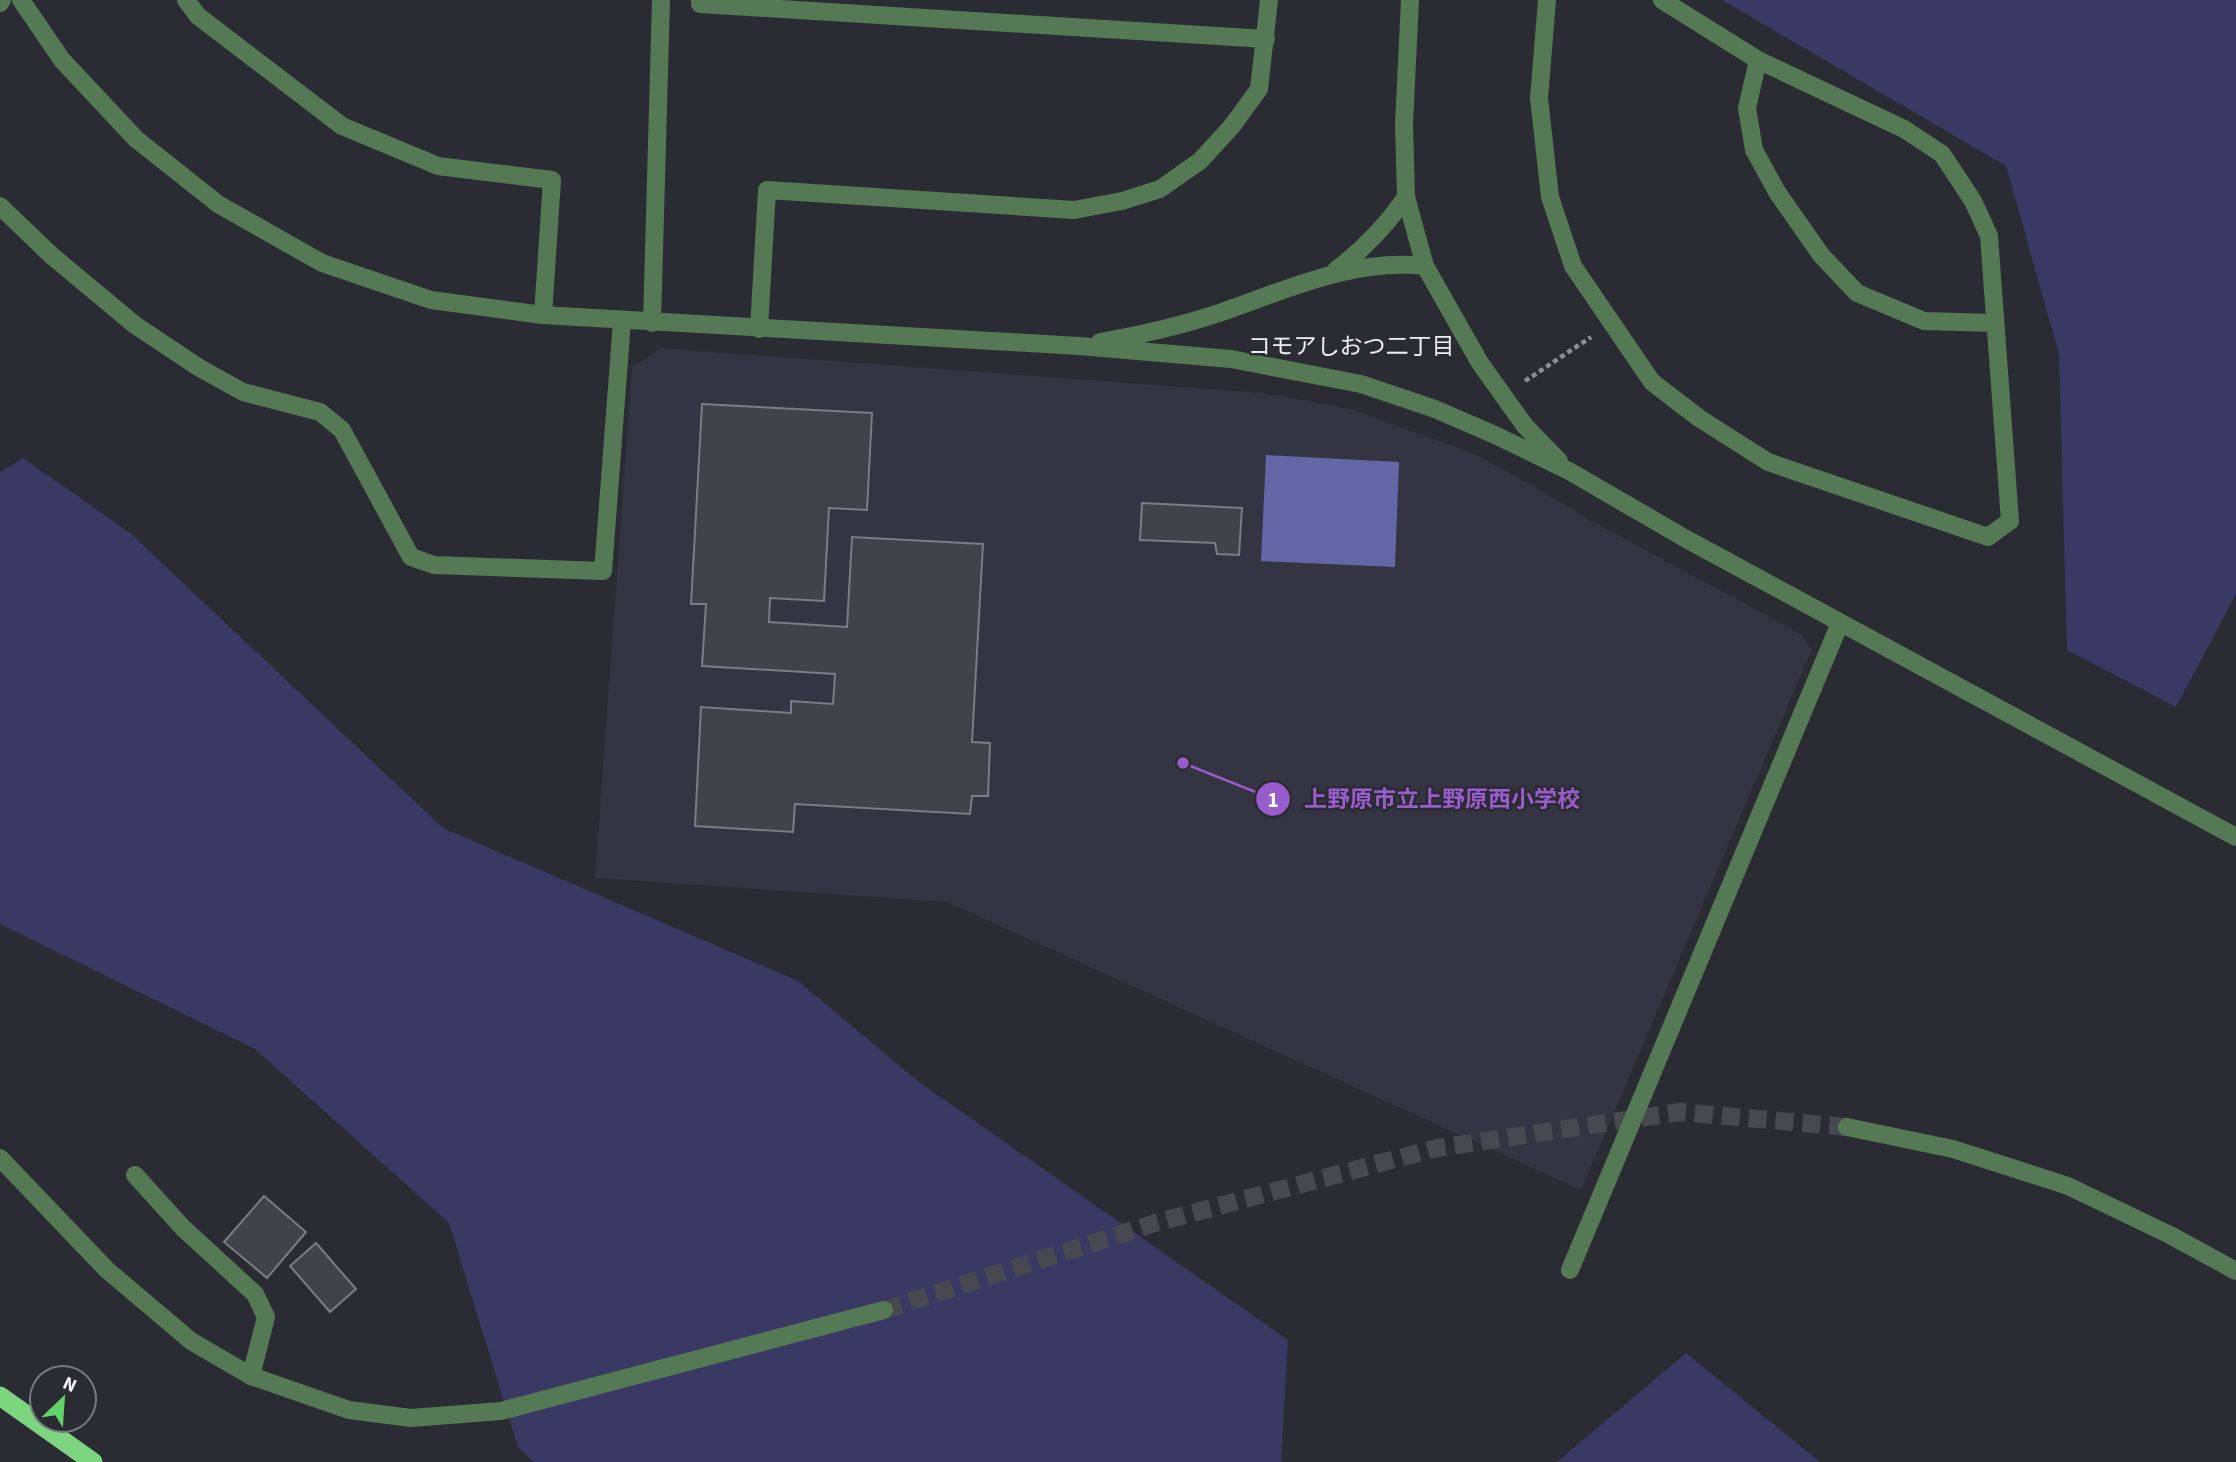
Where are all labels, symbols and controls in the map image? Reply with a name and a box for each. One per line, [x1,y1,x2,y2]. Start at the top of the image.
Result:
district label: コモアしおつ二丁目 [1248,330,1455,363]
callout: 上野原市立上野原西小学校 [1255,777,1594,821]
text: 上野原市立上野原西小学校 [1304,783,1580,816]
text: 1 [1267,785,1279,815]
north arrow [28,1364,98,1434]
text: N [58,1370,81,1400]

